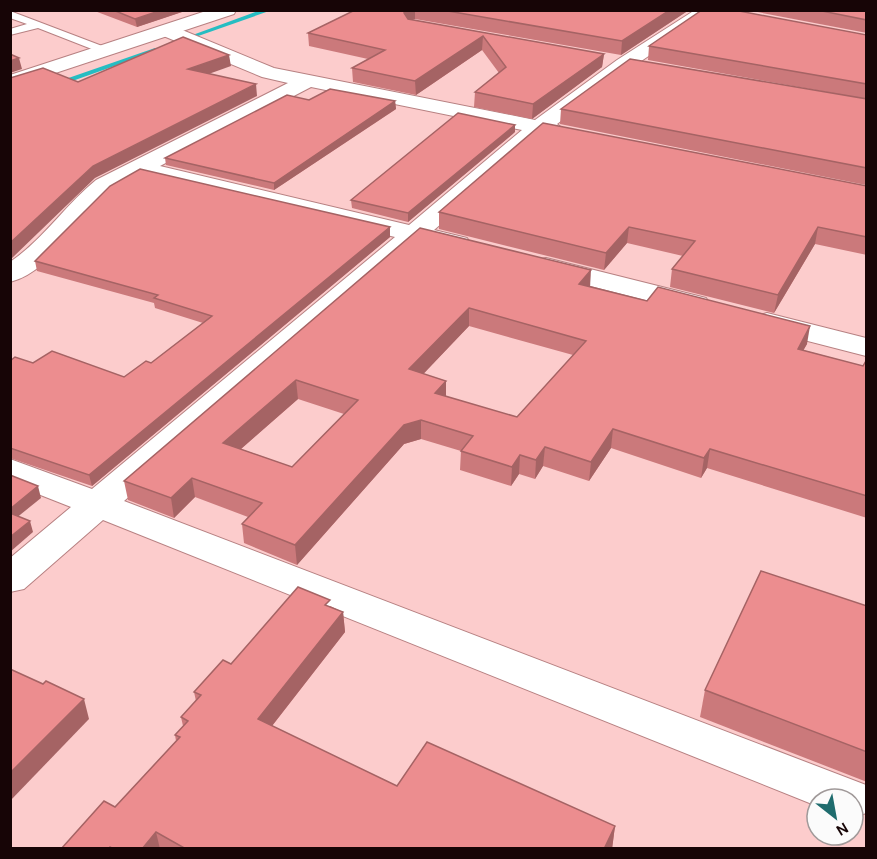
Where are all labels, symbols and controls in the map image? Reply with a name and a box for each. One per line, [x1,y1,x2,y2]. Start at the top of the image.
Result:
north arrow [805,787,865,847]
text: N [833,818,852,841]

